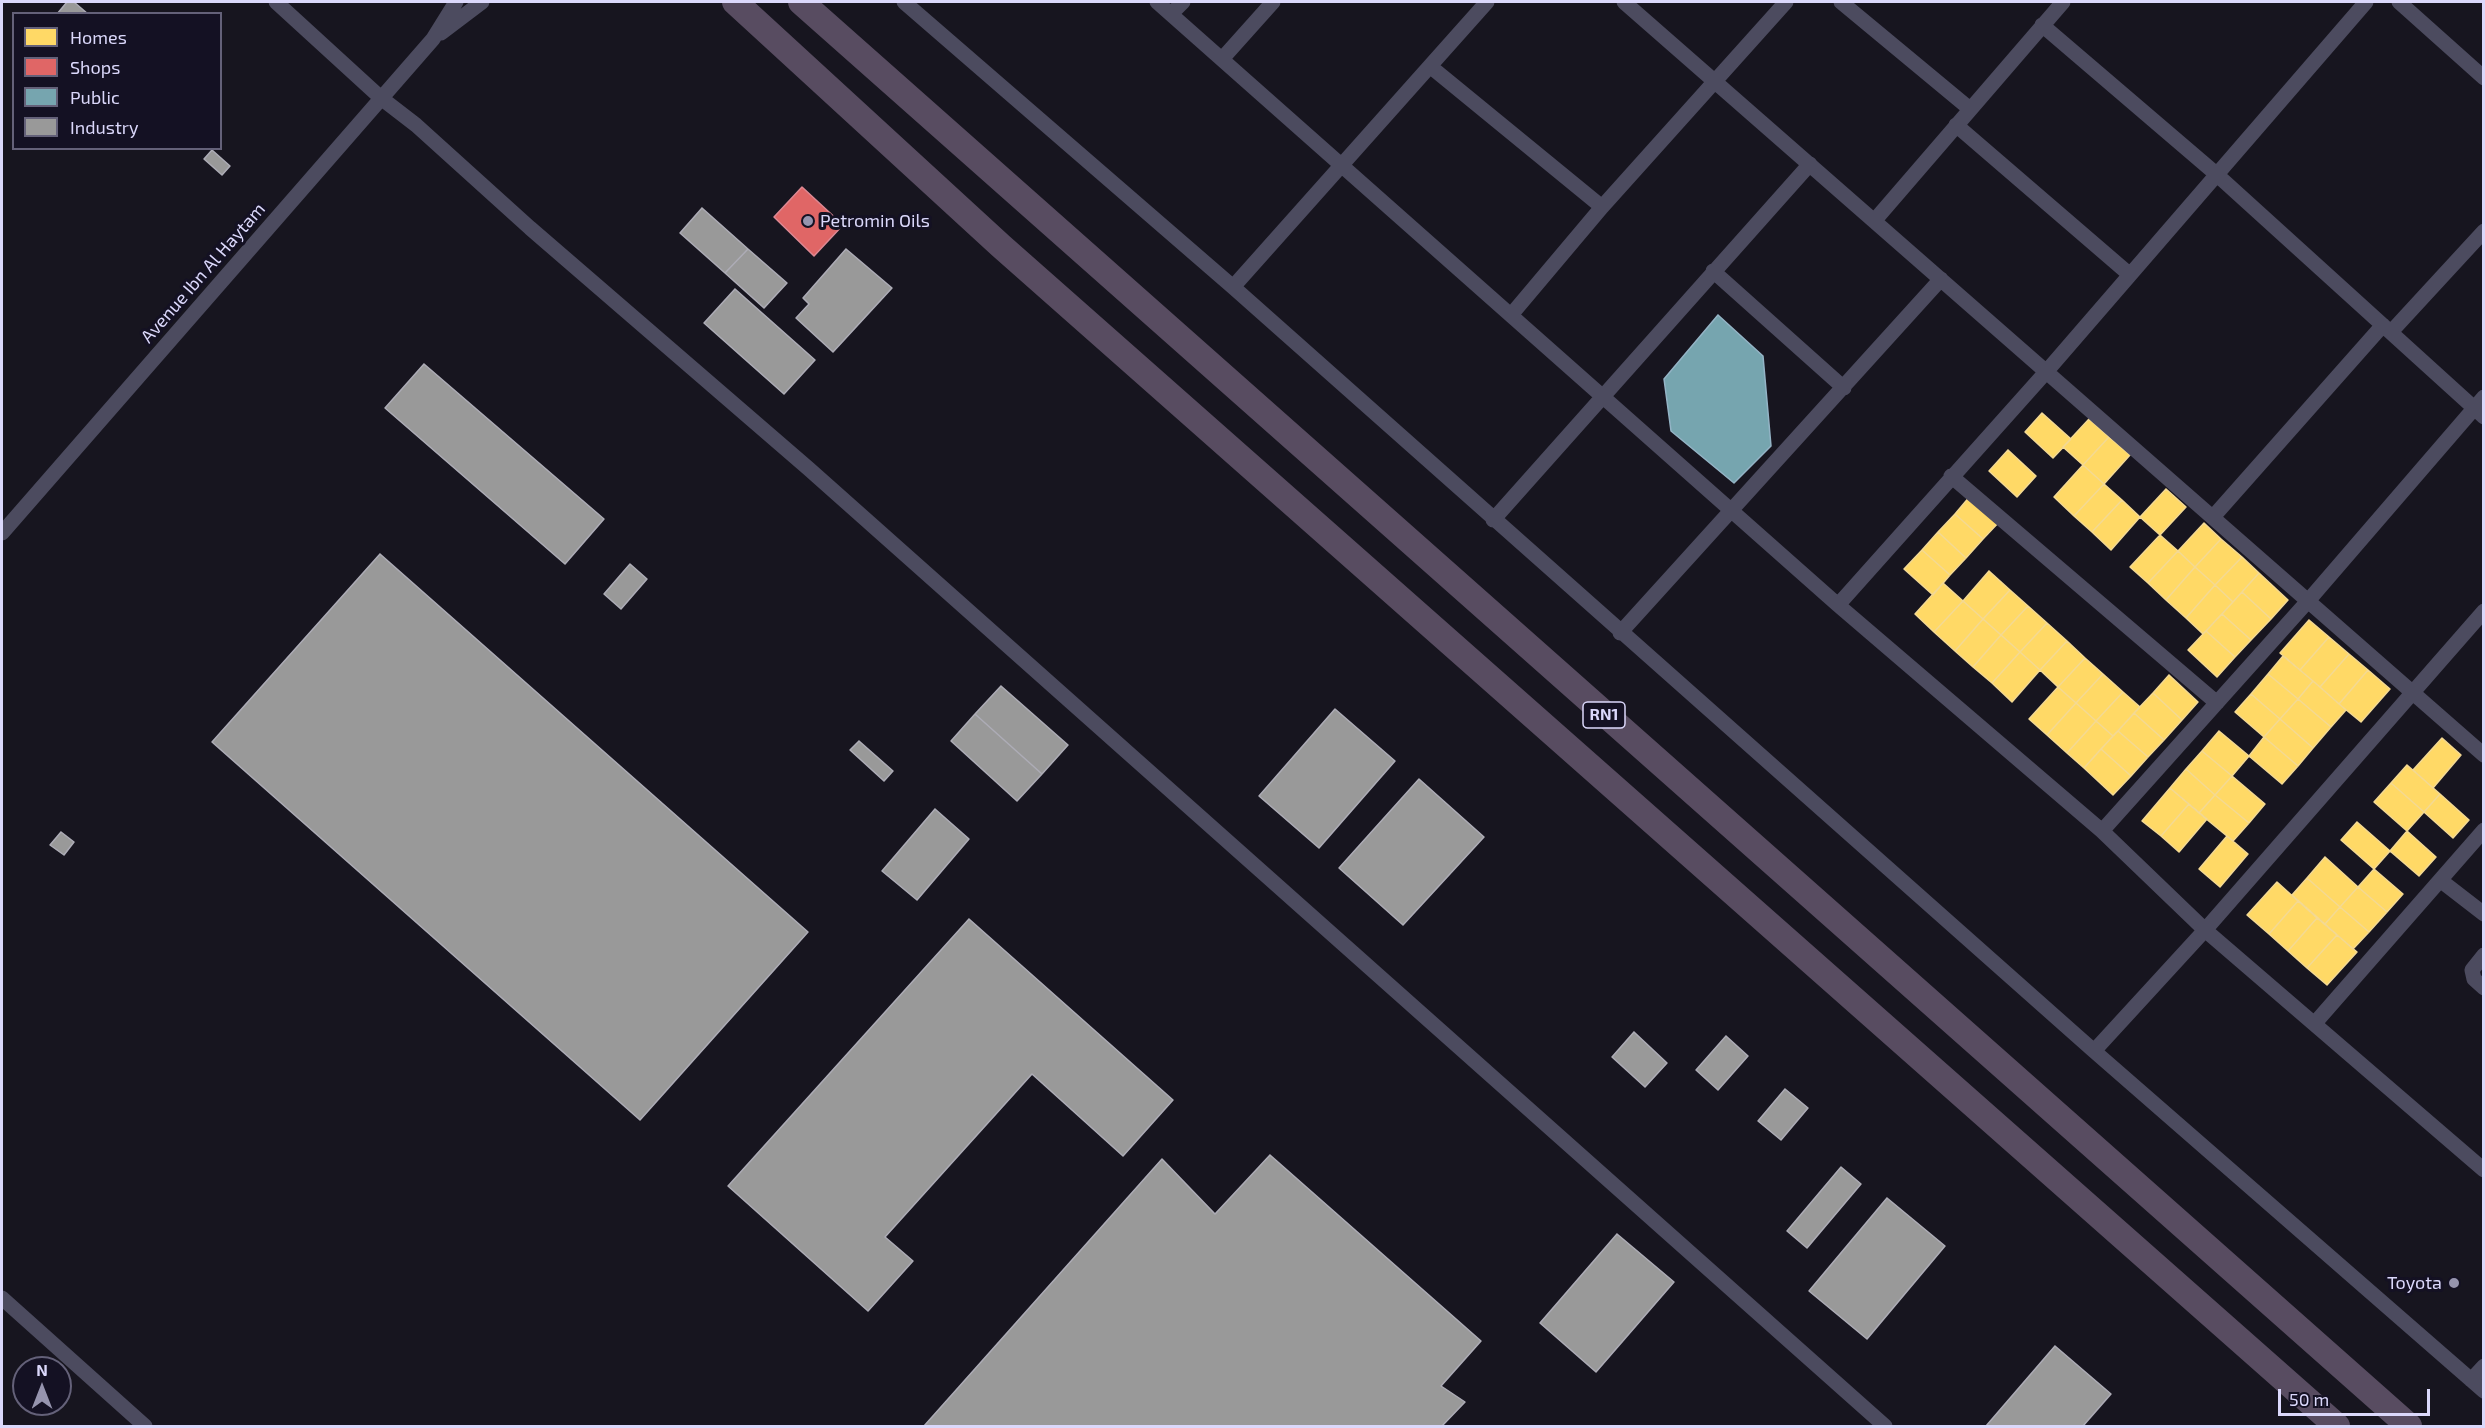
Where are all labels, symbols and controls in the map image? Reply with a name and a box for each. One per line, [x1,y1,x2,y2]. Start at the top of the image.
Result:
legend [12,12,222,150]
text: Homes [70,26,127,48]
text: Shops [70,56,120,78]
text: Public [70,86,120,108]
text: Industry [70,116,139,138]
street label: Avenue Ibn Al Haytam [136,199,270,347]
place label: Petromin Oils [820,210,930,232]
marker: Petromin Oils [801,214,815,228]
road number: RN1 [1583,702,1625,728]
place label: Toyota [2387,1272,2442,1294]
marker: Toyota [2447,1276,2461,1290]
north arrow [12,1356,72,1416]
text: N [36,1360,48,1379]
scale bar [2281,1377,2432,1415]
text: 50 m [2289,1388,2329,1410]

